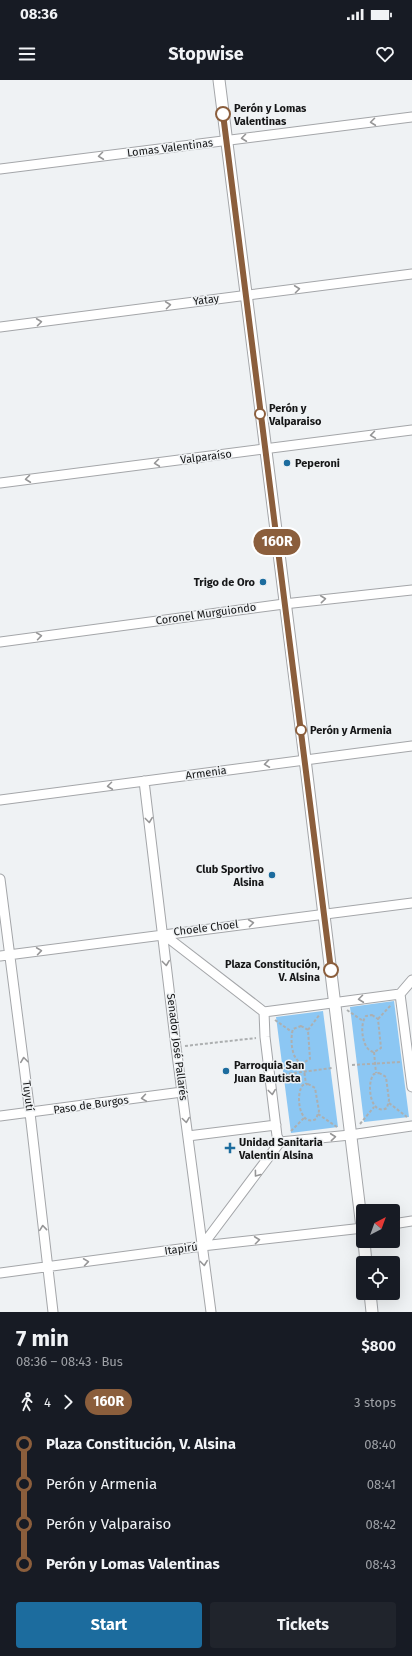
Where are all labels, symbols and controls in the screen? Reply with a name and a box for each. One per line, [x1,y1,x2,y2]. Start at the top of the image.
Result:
text: 08:36 [20,5,58,23]
icon: menu [16,43,38,65]
text: Stopwise [168,43,244,65]
icon: heart [374,43,396,65]
place label: Perón y Lomas Valentinas [233,102,307,128]
marker: Perón y Lomas Valentinas [215,106,231,122]
one-way arrow [370,117,376,126]
one-way arrow [241,133,247,142]
street label: Lomas Valentinas [126,136,214,160]
one-way arrow [98,151,105,160]
one-way arrow [293,285,300,294]
street label: Yatay [192,292,220,308]
one-way arrow [165,301,171,310]
one-way arrow [36,318,42,327]
place label: Perón y Valparaiso [268,402,322,428]
marker: Perón y Valparaiso [254,408,266,420]
one-way arrow [370,430,376,439]
street label: Valparaíso [180,447,232,467]
place label: Peperoni [295,457,340,470]
one-way arrow [154,458,160,467]
marker: Peperoni [282,458,292,468]
one-way arrow [25,475,31,484]
line badge: 160R [249,529,305,555]
text: 160R [261,533,293,550]
place label: Trigo de Oro [194,576,256,589]
marker: Trigo de Oro [258,577,268,587]
one-way arrow [320,595,326,604]
street label: Coronel Murguiondo [155,601,257,627]
one-way arrow [36,632,42,641]
marker: Perón y Armenia [295,724,307,736]
place label: Perón y Armenia [310,724,392,737]
one-way arrow [264,759,270,768]
street label: Armenia [185,764,227,782]
one-way arrow [107,781,113,790]
one-way arrow [144,817,153,823]
place label: Club Sportivo Alsina [196,863,265,889]
marker: Club Sportivo Alsina [267,870,277,880]
street label: Choele Choel [173,918,239,938]
one-way arrow [248,918,254,927]
one-way arrow [36,947,42,956]
place label: Plaza Constitución, V. Alsina [225,958,320,984]
one-way arrow [161,960,170,966]
marker: Plaza Constitución, V. Alsina [323,962,339,978]
street label: Senador José Pallarés [164,993,190,1101]
one-way arrow [358,994,364,1003]
one-way arrow [19,1057,28,1063]
place label: Parroquia San Juan Bautista [233,1059,304,1085]
marker: Parroquia San Juan Bautista [221,1066,231,1076]
street label: Tuyutí [20,1080,36,1112]
one-way arrow [267,1089,276,1095]
street label: Paso de Burgos [53,1093,129,1117]
one-way arrow [141,1093,147,1102]
one-way arrow [181,1117,190,1123]
one-way arrow [330,1133,336,1142]
place label: Unidad Sanitaria Valentin Alsina [238,1136,323,1162]
marker: Unidad Sanitaria Valentin Alsina [224,1142,236,1154]
one-way arrow [255,1169,262,1176]
north arrow [356,1204,400,1248]
map controls [356,1204,400,1300]
one-way arrow [39,1225,48,1231]
one-way arrow [254,1236,260,1245]
street label: Itapirú [164,1240,198,1258]
button: locate [356,1256,400,1300]
one-way arrow [83,1258,89,1267]
one-way arrow [200,1259,209,1266]
text: 7 min [16,1325,69,1352]
text: $800 [361,1337,396,1355]
text: 08:36 – 08:43 · Bus [16,1354,123,1369]
icon: walk [16,1391,38,1413]
icon: forward [57,1391,79,1413]
text: 160R [93,1393,124,1410]
text: 4 [44,1395,51,1410]
text: 3 stops [354,1395,396,1410]
text: Plaza Constitución, V. Alsina [46,1435,236,1453]
text: 08:40 [364,1437,396,1452]
text: Perón y Armenia [46,1475,157,1493]
text: 08:41 [367,1477,396,1492]
text: Perón y Valparaiso [46,1515,171,1533]
text: 08:42 [365,1517,396,1532]
text: Perón y Lomas Valentinas [46,1555,220,1573]
text: 08:43 [365,1557,396,1572]
button: Start [16,1602,202,1648]
button: Tickets [210,1602,396,1648]

